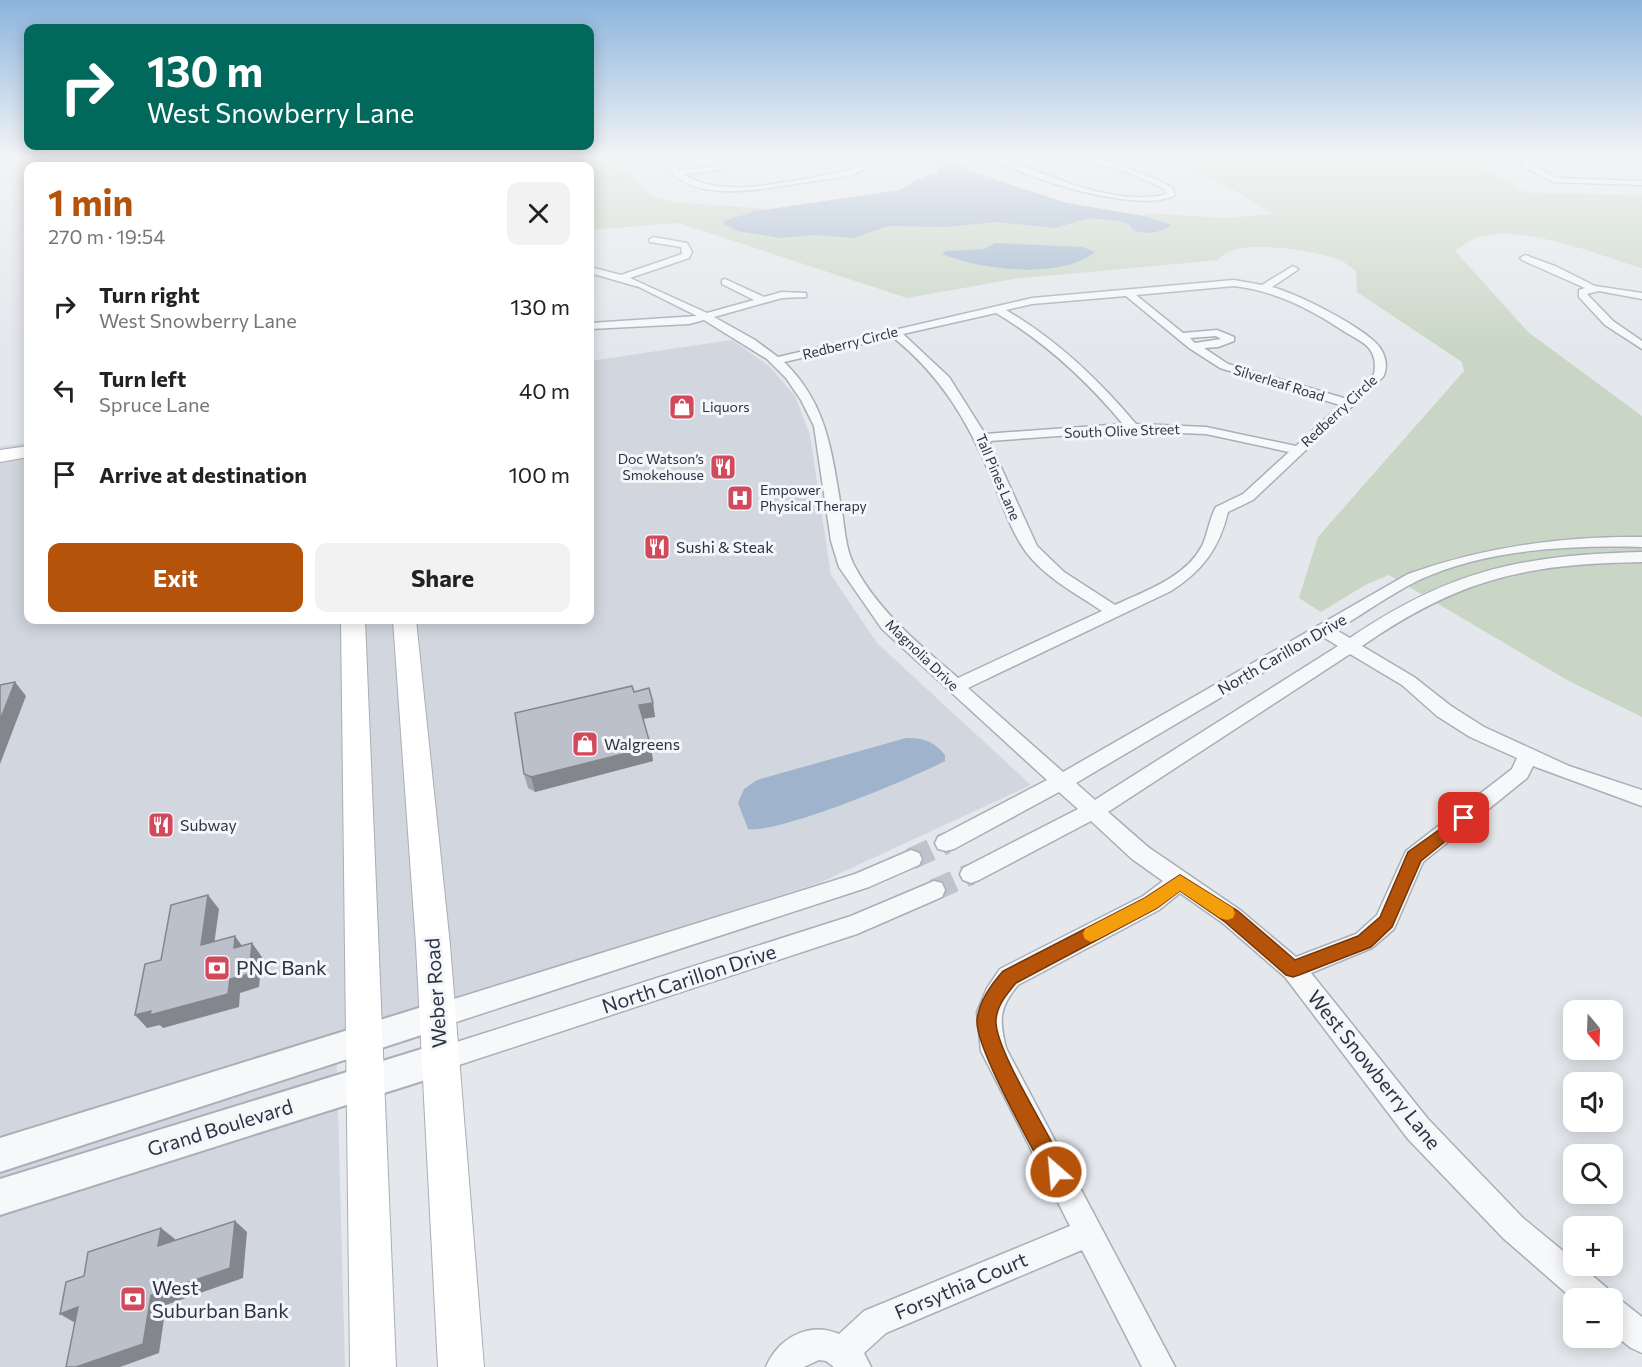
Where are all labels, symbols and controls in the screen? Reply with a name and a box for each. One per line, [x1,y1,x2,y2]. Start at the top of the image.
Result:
text: 130 m [147,44,263,96]
icon: right [48,48,126,126]
text: West Snowberry Lane [147,96,414,129]
text: 1 min [48,179,133,223]
button: close [507,182,570,245]
text: 270 m · 19:54 [48,224,165,248]
text: Turn right [99,281,200,308]
icon: right [48,290,81,323]
text: 130 m [510,293,570,320]
text: West Snowberry Lane [99,308,297,332]
street label: Redberry Circle [800,322,899,363]
street label: Silverleaf Road [1231,361,1327,404]
text: Turn left [99,365,186,392]
street label: Redberry Circle [1297,371,1380,450]
icon: left [48,374,81,407]
text: 40 m [519,377,570,404]
text: Spruce Lane [99,392,210,416]
shop icon: Liquors [667,392,697,422]
place label: Liquors [702,398,750,415]
street label: South Olive Street [1064,420,1181,441]
street label: Tall Pines Lane [973,431,1024,523]
place label: Doc Watson’s Smokehouse [618,450,704,483]
restaurant icon: Doc Watson’s Smokehouse [708,452,738,482]
icon: arrive [48,458,81,491]
text: Arrive at destination [99,461,307,488]
text: 100 m [508,461,570,488]
place label: Empower Physical Therapy [760,481,867,514]
hospital icon: Empower Physical Therapy [725,483,755,513]
restaurant icon: Sushi & Steak [642,532,672,562]
place label: Sushi & Steak [676,537,774,556]
button: Exit [48,543,303,612]
button: Share [315,543,570,612]
street label: North Carillon Drive [1214,609,1349,698]
street label: Magnolia Drive [882,615,963,694]
shop icon: Walgreens [570,729,600,759]
place label: Walgreens [604,734,680,753]
pin [1438,792,1489,843]
icon: arrive [1447,801,1480,834]
restaurant icon: Subway [146,810,176,840]
place label: Subway [180,815,237,834]
street label: Weber Road [419,937,451,1049]
street label: North Carillon Drive [599,939,779,1018]
bank icon: PNC Bank [202,953,232,983]
place label: PNC Bank [236,955,327,979]
street label: West Snowberry Lane [1303,985,1446,1154]
north arrow [1563,1000,1623,1060]
map controls [1563,1000,1623,1348]
button: sound [1563,1072,1623,1132]
street label: Grand Boulevard [144,1094,295,1161]
position arrow [1024,1140,1088,1204]
button: search [1563,1144,1623,1204]
button: + [1563,1216,1623,1276]
street label: Forsythia Court [891,1246,1031,1324]
place label: West Suburban Bank [152,1275,289,1322]
bank icon: West Suburban Bank [118,1284,148,1314]
button: − [1563,1288,1623,1348]

